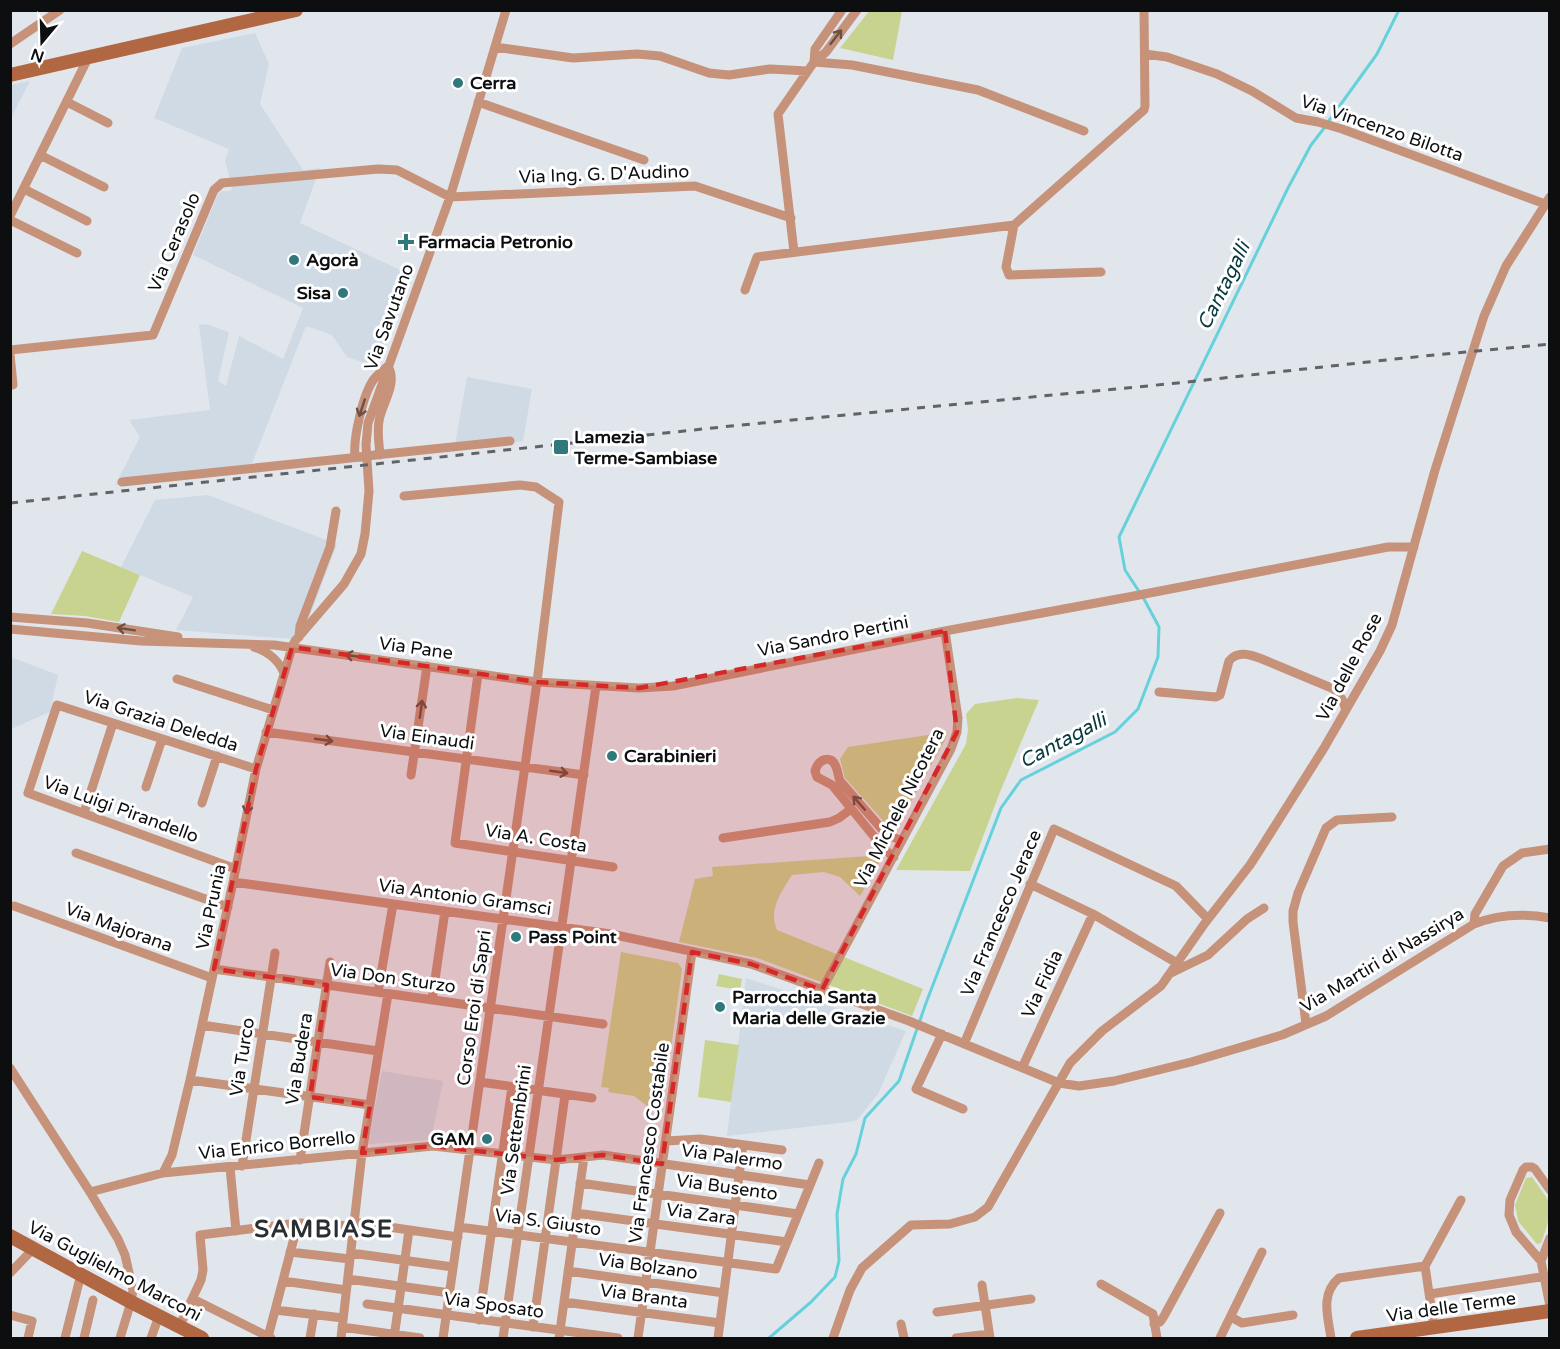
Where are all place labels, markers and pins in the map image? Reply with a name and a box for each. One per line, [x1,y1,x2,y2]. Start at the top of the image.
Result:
place label: Cerra [470,72,516,94]
marker: Cerra [451,76,465,90]
place label: Farmacia Petronio [418,231,573,253]
marker: Farmacia Petronio [399,235,413,249]
place label: Agorà [306,249,359,271]
marker: Agorà [287,253,301,267]
place label: Sisa [297,282,331,304]
marker: Sisa [336,286,350,300]
place label: Lamezia Terme-Sambiase [573,426,717,469]
marker: Lamezia Terme-Sambiase [552,438,570,456]
place label: Carabinieri [624,745,716,767]
marker: Carabinieri [605,749,619,763]
place label: Pass Point [528,926,617,948]
marker: Pass Point [509,930,523,944]
place label: Parrocchia Santa Maria delle Grazie [732,986,885,1029]
marker: Parrocchia Santa Maria delle Grazie [713,1000,727,1014]
place label: GAM [431,1128,475,1150]
marker: GAM [480,1132,494,1146]

